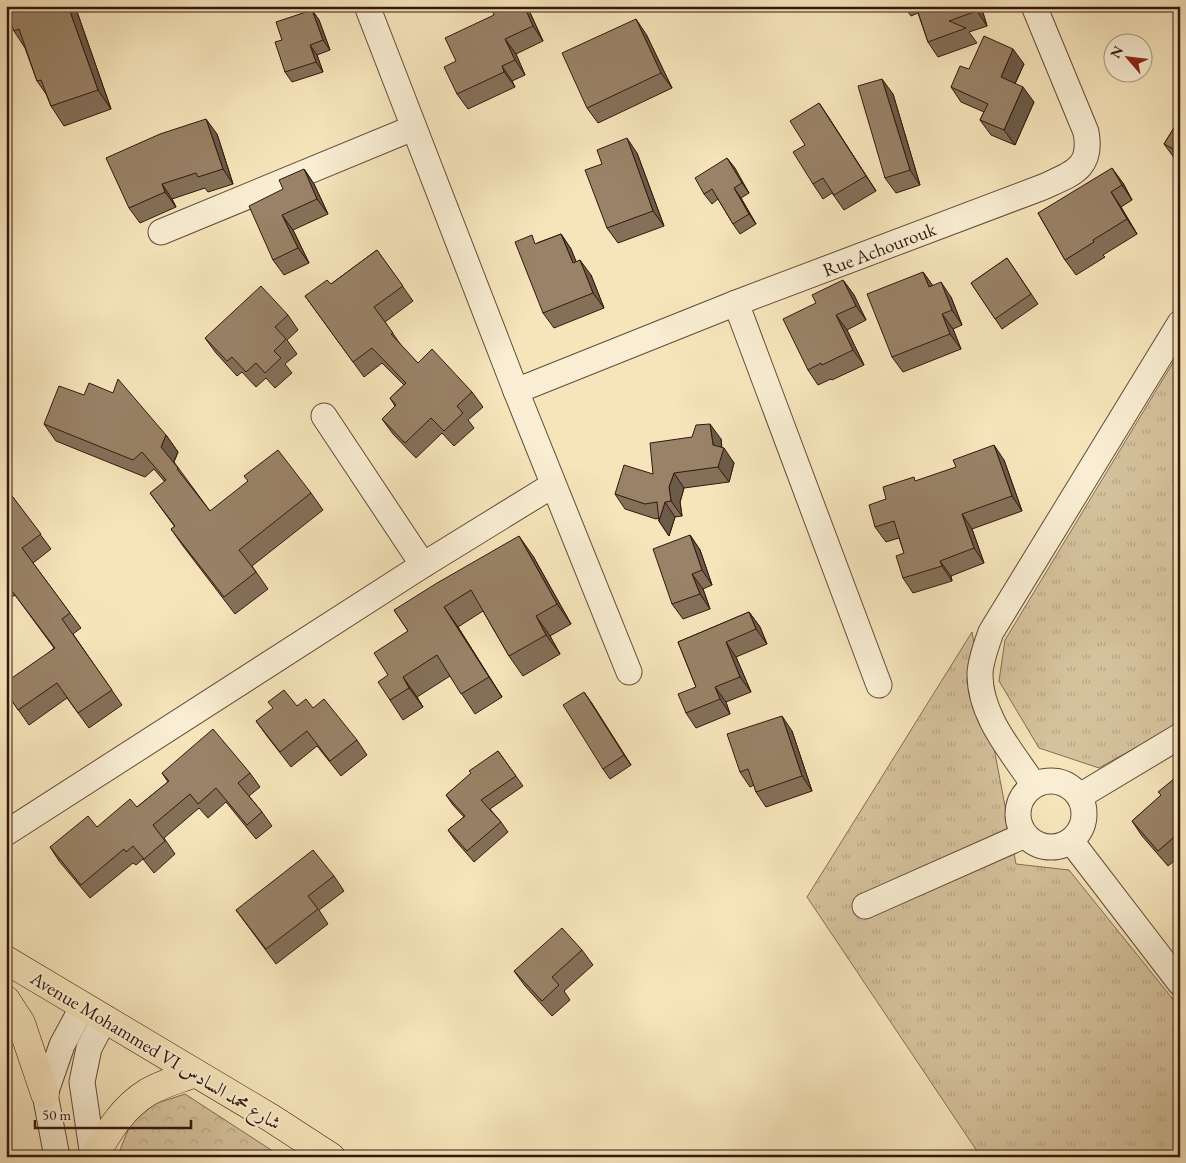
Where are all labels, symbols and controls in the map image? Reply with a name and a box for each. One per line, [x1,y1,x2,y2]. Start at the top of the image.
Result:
north arrow [1104,32,1154,82]
text: N [1106,42,1127,61]
street label: Rue Achourouk [819,216,940,283]
street label: Avenue Mohammed VI شارع محمد السادس [23,965,286,1138]
scale bar [35,1098,191,1130]
text: 50 m [42,1105,71,1124]

